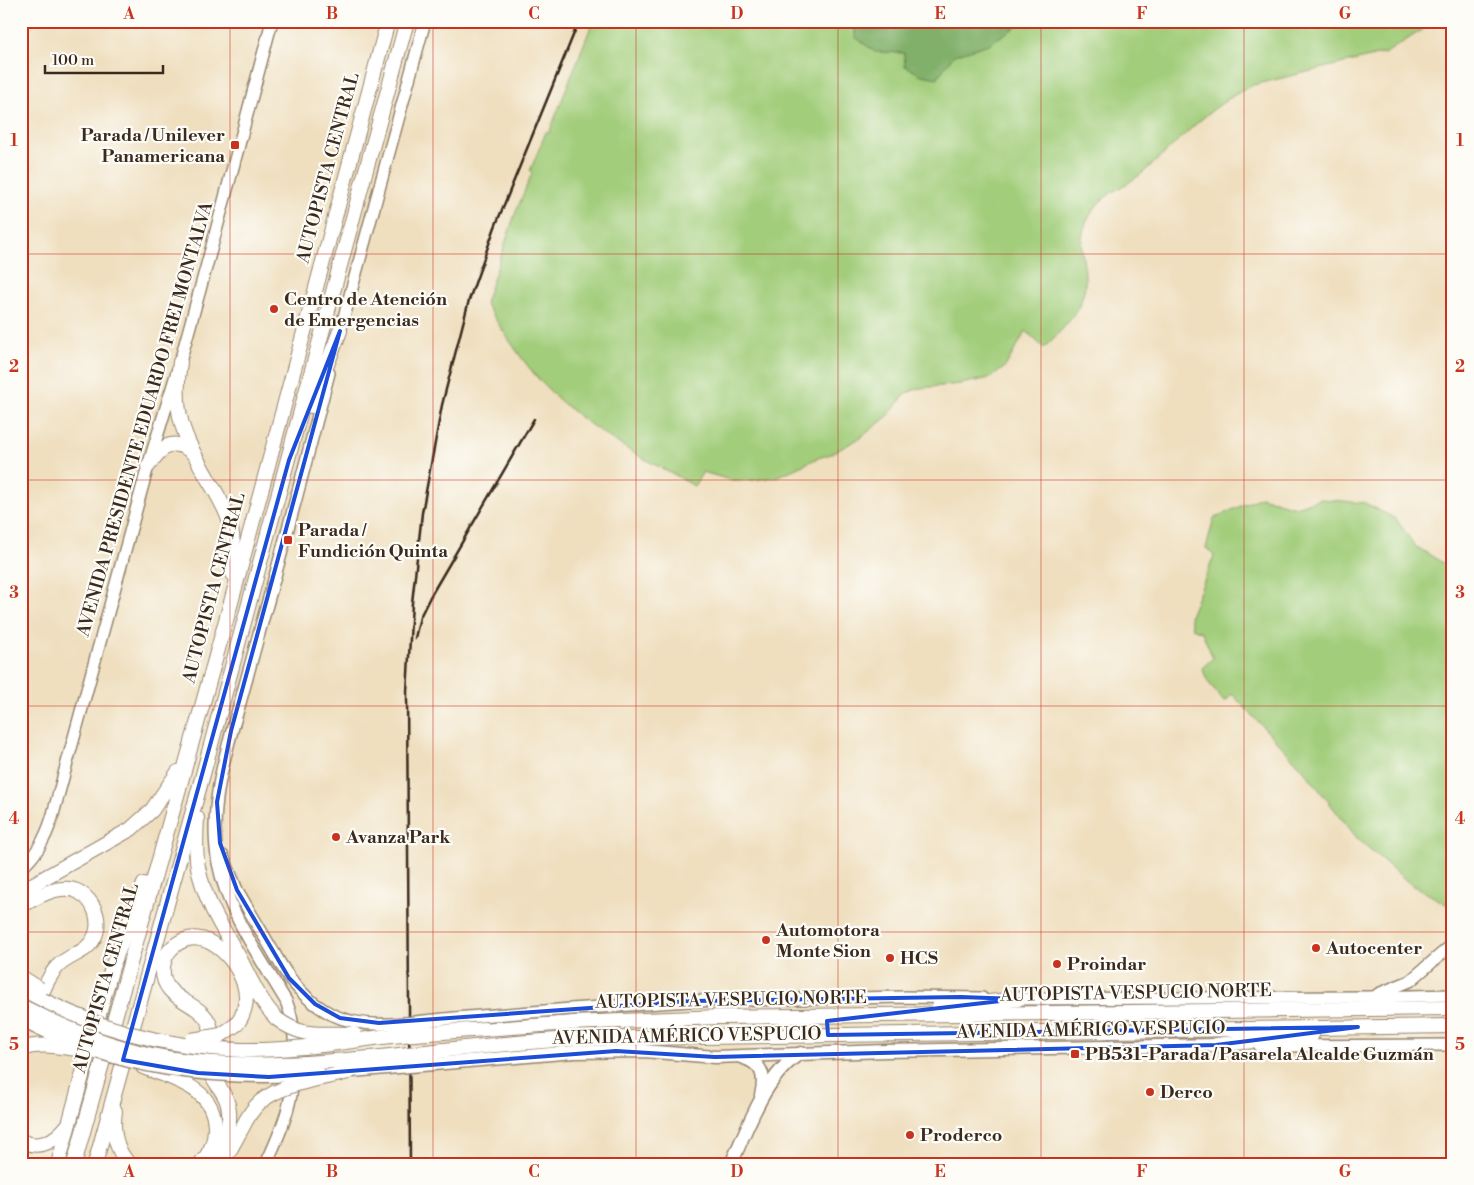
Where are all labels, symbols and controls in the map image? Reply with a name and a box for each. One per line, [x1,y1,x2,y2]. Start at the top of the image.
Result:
text: A [122,4,135,24]
text: B [326,4,338,24]
text: C [528,4,540,24]
text: D [731,4,744,24]
text: E [934,4,946,24]
text: F [1136,4,1148,24]
text: G [1339,4,1352,24]
scale bar [45,42,162,74]
text: 100 m [52,51,94,70]
street label: AUTOPISTA CENTRAL [291,70,365,267]
place label: Parada / Unilever Panamericana [81,124,225,168]
text: 1 [10,131,18,151]
text: 1 [1456,131,1464,151]
marker: Parada / Unilever Panamericana [229,139,241,151]
street label: AVENIDA PRESIDENTE EDUARDO FREI MONTALVA [71,198,218,640]
place label: Centro de Atención de Emergencias [284,288,447,332]
marker: Centro de Atención de Emergencias [268,303,280,315]
text: 2 [9,357,19,377]
text: 2 [1455,357,1465,377]
street label: AUTOPISTA CENTRAL [177,490,251,687]
place label: Parada / Fundición Quinta [298,519,448,563]
marker: Parada / Fundición Quinta [282,534,294,546]
text: 3 [9,583,19,603]
text: 3 [1455,583,1465,603]
text: 4 [9,809,20,829]
text: 4 [1455,809,1466,829]
place label: Avanza Park [345,826,451,849]
marker: Avanza Park [330,831,342,843]
street label: AUTOPISTA CENTRAL [68,880,144,1077]
place label: Automotora Monte Sion [775,919,880,963]
marker: Automotora Monte Sion [760,934,772,946]
place label: Autocenter [1325,937,1422,960]
marker: Autocenter [1310,942,1322,954]
place label: HCS [900,947,938,970]
marker: HCS [884,952,896,964]
place label: Proindar [1067,953,1146,976]
marker: Proindar [1051,958,1063,970]
street label: AUTOPISTA VESPUCIO NORTE [999,979,1272,1007]
street label: AUTOPISTA VESPUCIO NORTE [594,986,867,1014]
street label: AVENIDA AMÉRICO VESPUCIO [955,1016,1226,1044]
street label: AVENIDA AMÉRICO VESPUCIO [551,1022,822,1050]
text: 5 [9,1035,19,1055]
text: 5 [1455,1035,1465,1055]
place label: PB531-Parada / Pasarela Alcalde Guzmán [1085,1043,1434,1066]
marker: PB531-Parada / Pasarela Alcalde Guzmán [1069,1048,1081,1060]
place label: Derco [1160,1081,1213,1104]
marker: Derco [1144,1086,1156,1098]
place label: Proderco [920,1124,1002,1147]
marker: Proderco [904,1129,916,1141]
text: A [122,1162,135,1182]
text: B [326,1162,338,1182]
text: C [528,1162,540,1182]
text: D [731,1162,744,1182]
text: E [934,1162,946,1182]
text: F [1136,1162,1148,1182]
text: G [1339,1162,1352,1182]

